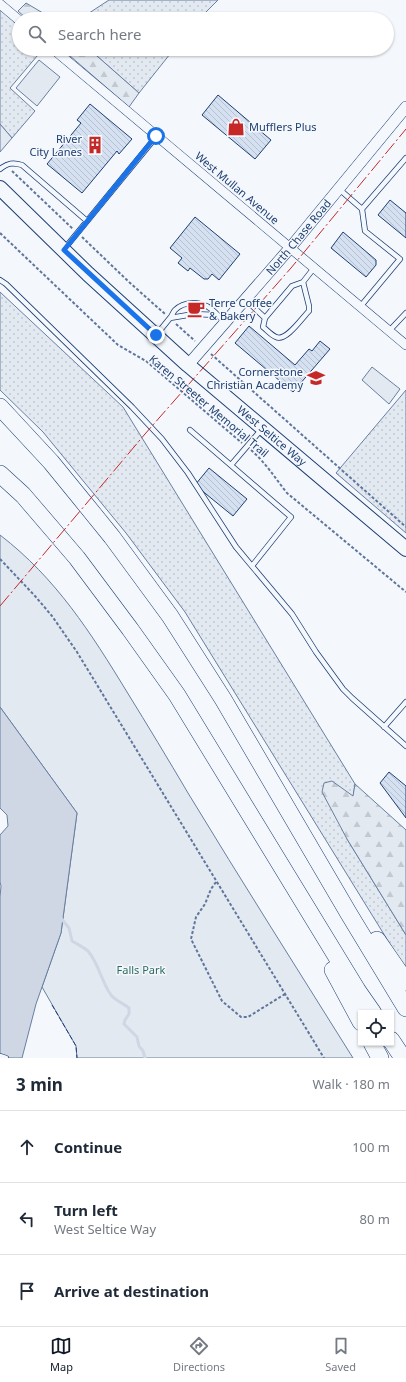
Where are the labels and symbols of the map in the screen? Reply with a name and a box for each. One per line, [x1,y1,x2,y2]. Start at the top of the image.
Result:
shop icon: Mufflers Plus [226,117,246,137]
place label: Mufflers Plus [249,119,317,134]
route start [147,127,165,145]
place label: River City Lanes [30,131,82,159]
building icon: River City Lanes [85,135,105,155]
street label: West Mullan Avenue [192,148,282,227]
street label: North Chase Road [262,196,334,278]
place label: Terre Coffee & Bakery [209,295,272,323]
cafe icon: Terre Coffee & Bakery [186,299,206,319]
route end [147,326,165,344]
street label: Karen Streeter Memorial Trail [146,351,272,460]
place label: Cornerstone Christian Academy [207,364,303,392]
school or university icon: Cornerstone Christian Academy [306,368,326,388]
street label: West Seltice Way [234,402,310,469]
park label: Falls Park [117,962,166,977]

